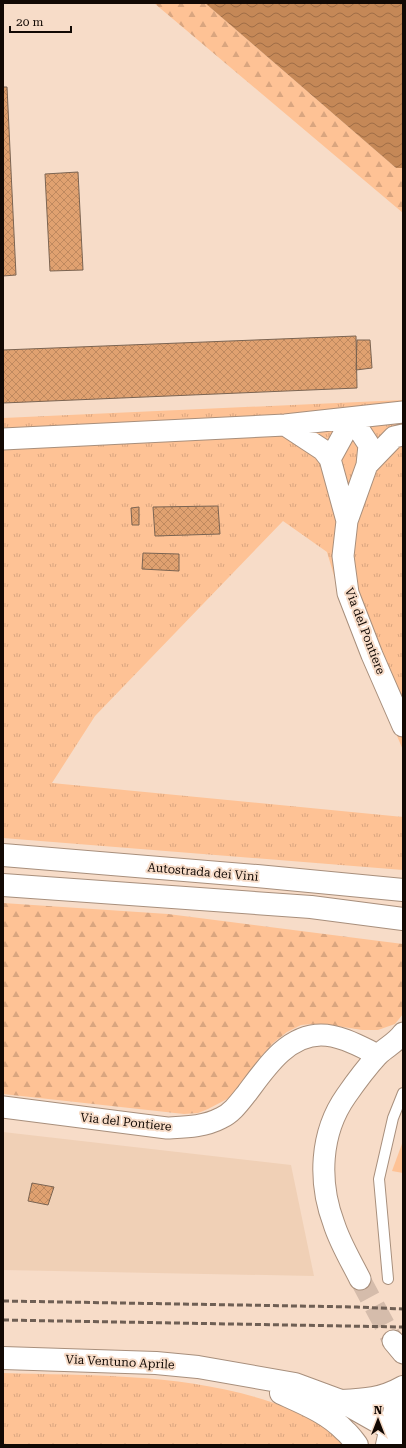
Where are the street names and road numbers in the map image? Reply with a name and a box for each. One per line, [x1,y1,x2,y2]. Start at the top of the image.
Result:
street label: Via del Pontiere [342,586,388,677]
street label: Autostrada dei Vini [147,860,259,884]
street label: Via del Pontiere [80,1110,173,1134]
street label: Via Ventuno Aprile [65,1352,175,1372]

